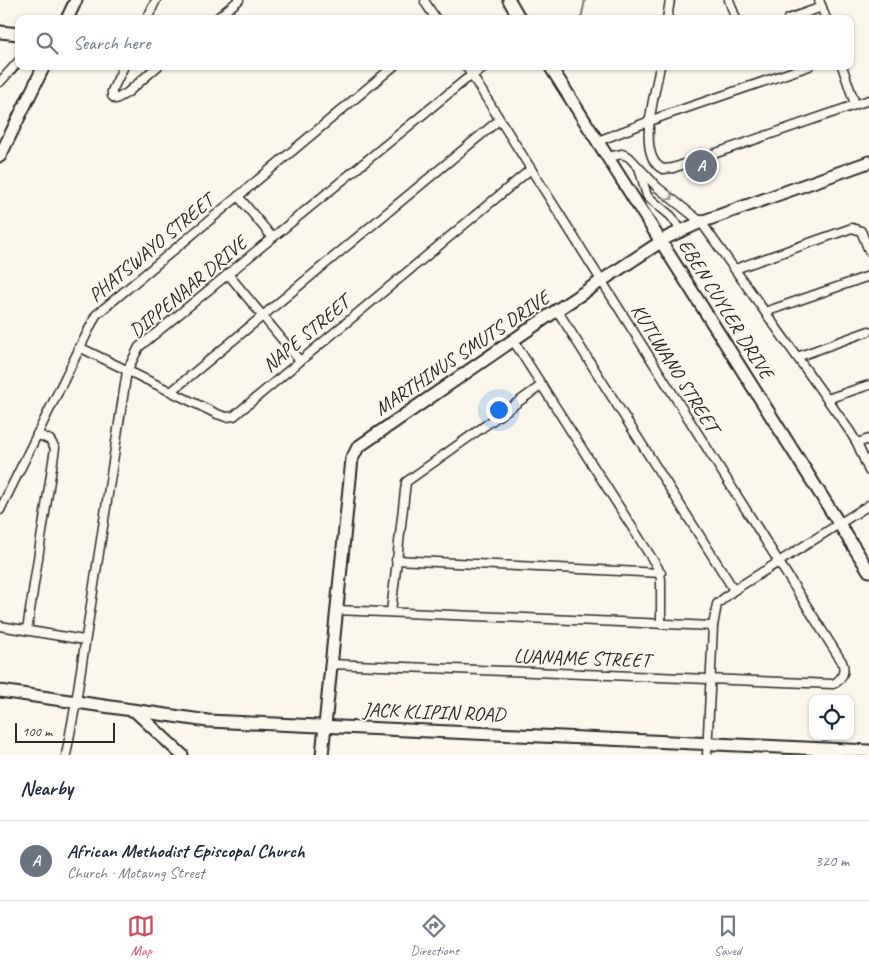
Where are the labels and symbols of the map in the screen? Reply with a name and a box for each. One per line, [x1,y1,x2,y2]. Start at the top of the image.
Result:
pin: A [685,147,717,185]
street label: PHATSWAYO STREET [83,186,222,308]
one-way arrow [664,191,673,199]
street label: DIPPENAAR DRIVE [124,229,254,343]
street label: EBEN CUYLER DRIVE [673,234,781,386]
street label: MARTHINUS SMUTS DRIVE [370,283,557,421]
street label: NAPE STREET [257,287,358,378]
street label: KUTLWANO STREET [626,299,727,441]
your location [486,397,512,423]
street label: LUANAME STREET [513,643,655,673]
street label: JACK KLIPIN ROAD [362,697,508,727]
scale bar [15,720,115,743]

